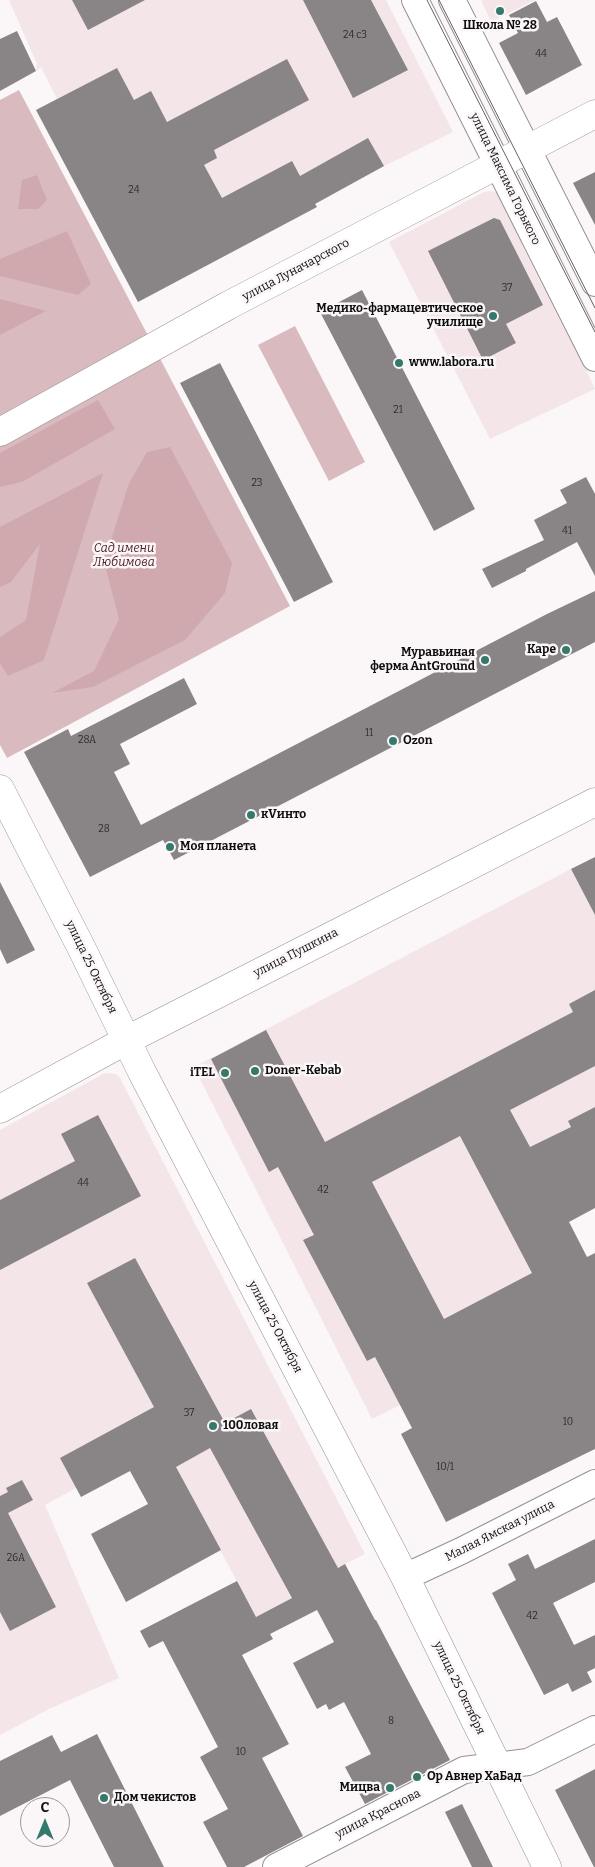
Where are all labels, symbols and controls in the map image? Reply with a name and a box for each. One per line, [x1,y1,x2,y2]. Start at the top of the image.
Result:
marker: Школа № 28 [494,5,506,17]
place label: Школа № 28 [463,19,537,33]
house number: 24 с3 [343,29,367,41]
house number: 44 [535,48,547,60]
street label: улица Максима Горького [467,111,543,247]
house number: 24 [128,184,140,196]
street label: улица Луначарского [240,236,352,304]
house number: 37 [502,282,512,294]
place label: Медико-фармацевтическое училище [316,302,483,330]
marker: Медико-фармацевтическое училище [487,310,499,322]
place label: www.labora.ru [409,356,494,370]
marker: www.labora.ru [393,357,405,369]
house number: 21 [393,404,403,416]
house number: 23 [251,477,263,489]
house number: 41 [562,525,572,537]
park label: Сад имени Любимова [93,542,155,570]
place label: Каре [527,643,556,657]
marker: Каре [560,644,572,656]
place label: Муравьиная ферма AntGround [370,646,475,674]
marker: Муравьиная ферма AntGround [479,654,491,666]
house number: 11 [365,727,373,739]
house number: 28А [78,734,96,746]
place label: Ozon [403,734,432,748]
marker: Ozon [387,735,399,747]
place label: кVинто [261,808,306,822]
marker: кVинто [245,809,257,821]
house number: 28 [98,823,110,835]
place label: Моя планета [180,840,256,854]
marker: Моя планета [164,841,176,853]
street label: улица 25 Октября [62,918,120,1016]
street label: улица Пушкина [251,925,341,981]
place label: Doner-Kebab [265,1064,341,1078]
marker: Doner-Kebab [249,1065,261,1077]
place label: iTEL [190,1066,215,1080]
marker: iTEL [219,1067,231,1079]
house number: 44 [77,1177,89,1189]
house number: 42 [317,1184,329,1196]
street label: улица 25 Октября [245,1279,305,1375]
house number: 37 [184,1407,194,1419]
house number: 10 [563,1416,573,1428]
place label: 100ловая [223,1419,279,1433]
marker: 100ловая [207,1420,219,1432]
house number: 10/1 [436,1461,454,1473]
street label: Малая Ямская улица [443,1497,557,1565]
house number: 26А [7,1552,25,1564]
house number: 42 [526,1610,538,1622]
street label: улица 25 Октября [430,1639,488,1737]
house number: 8 [388,1715,394,1727]
house number: 10 [236,1746,246,1758]
place label: Ор Авнер ХаБад [427,1770,521,1784]
marker: Ор Авнер ХаБад [411,1771,423,1783]
place label: Мицва [340,1781,380,1795]
marker: Мицва [384,1782,396,1794]
street label: улица Краснова [333,1786,423,1842]
place label: Дом чекистов [114,1791,196,1805]
marker: Дом чекистов [98,1792,110,1804]
north arrow [20,1797,70,1847]
text: С [41,1799,49,1816]

